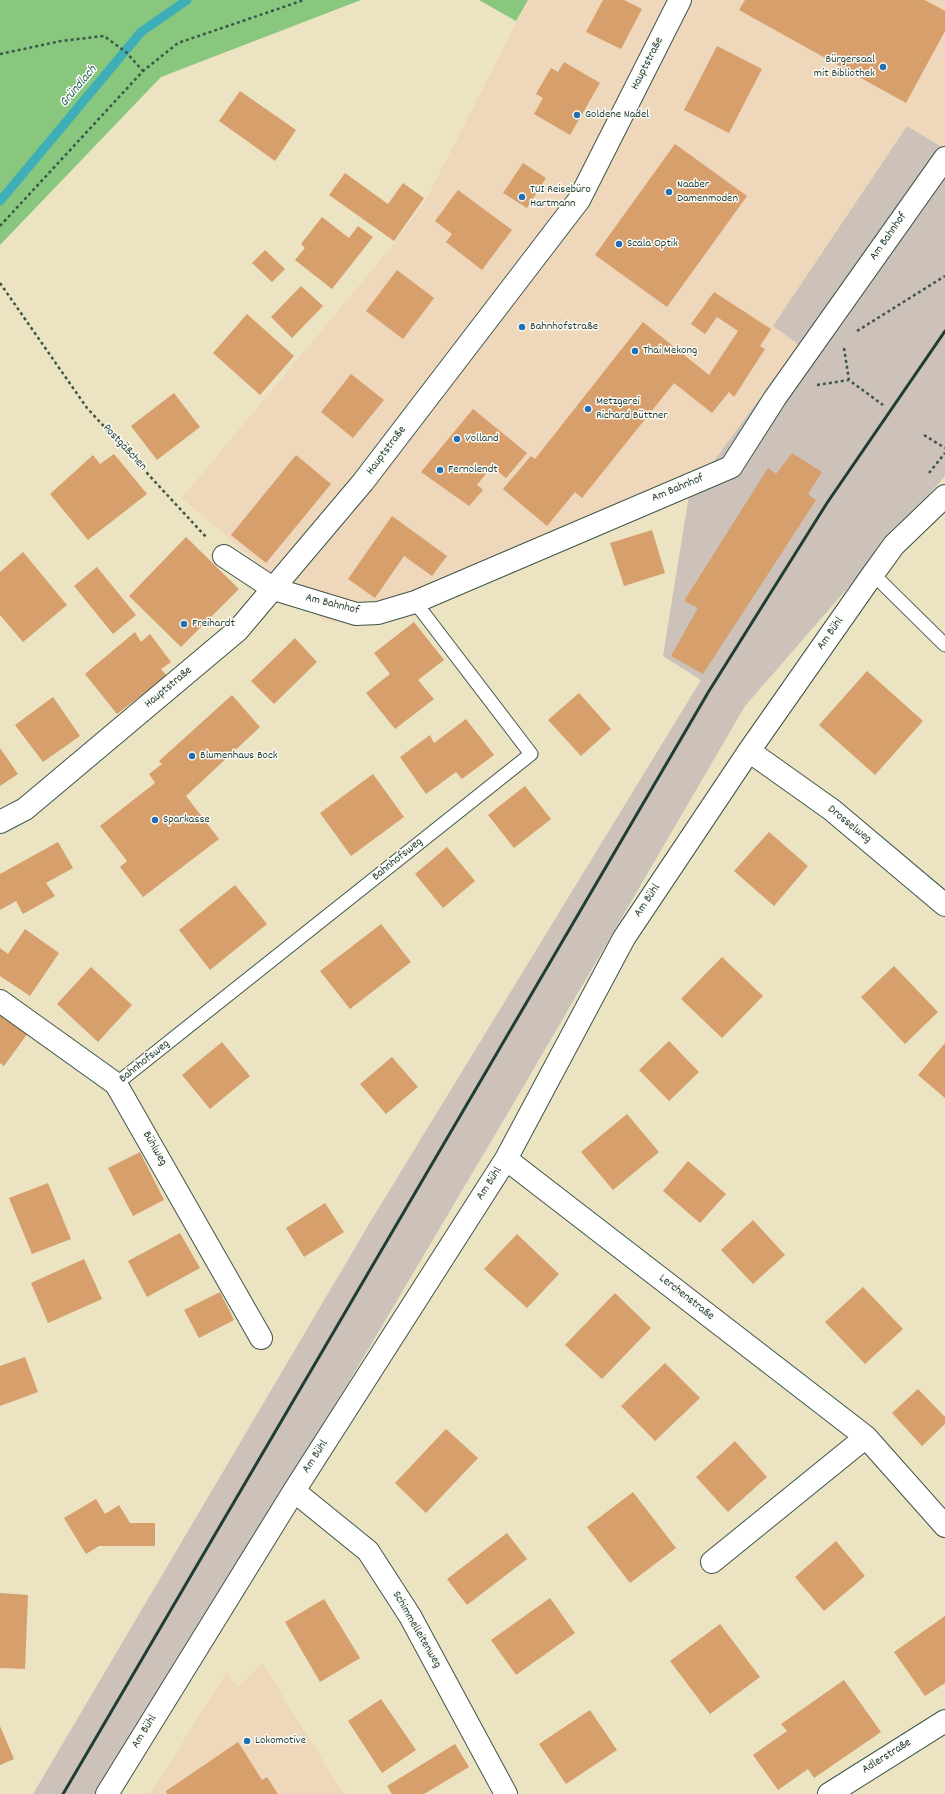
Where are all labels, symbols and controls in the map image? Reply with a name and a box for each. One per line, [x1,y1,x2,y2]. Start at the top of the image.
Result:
street label: Hauptstraße [629,35,667,93]
place label: Bürgersaal mit Bibliothek [814,53,875,81]
marker: Bürgersaal mit Bibliothek [878,62,888,72]
water label: Gründlach [57,63,101,111]
place label: Goldene Nadel [585,108,649,122]
marker: Goldene Nadel [572,110,582,120]
place label: Naaber Damenmoden [677,178,738,206]
place label: TUI Reisebüro Hartmann [530,183,591,211]
marker: Naaber Damenmoden [664,187,674,197]
marker: TUI Reisebüro Hartmann [517,192,527,202]
street label: Am Bahnhof [867,210,911,264]
place label: Scala Optik [627,237,678,251]
marker: Scala Optik [614,239,624,249]
place label: Bahnhofstraße [530,320,598,334]
marker: Bahnhofstraße [517,322,527,332]
place label: Thai Mekong [643,344,697,358]
marker: Thai Mekong [630,346,640,356]
place label: Metzgerei Richard Büttner [596,395,668,423]
marker: Metzgerei Richard Büttner [583,404,593,414]
street label: Postgäßchen [99,422,149,474]
street label: Hauptstraße [364,424,410,478]
place label: Volland [465,432,499,446]
marker: Volland [452,434,462,444]
place label: Fernolendt [448,463,498,477]
marker: Fernolendt [435,465,445,475]
street label: Am Bahnhof [650,472,706,506]
street label: Am Bahnhof [304,591,360,619]
street label: Am Bühl [815,615,847,653]
place label: Freihardt [192,617,235,631]
marker: Freihardt [179,619,189,629]
street label: Hauptstraße [142,664,196,712]
place label: Blumenhaus Bock [200,749,278,763]
marker: Blumenhaus Bock [187,751,197,761]
street label: Drosselweg [824,803,874,847]
place label: Sparkasse [163,813,210,827]
marker: Sparkasse [150,815,160,825]
street label: Bahnhofsweg [370,835,426,885]
street label: Am Bühl [632,882,664,920]
street label: Bahnhofsweg [117,1037,173,1087]
street label: Bühlweg [138,1129,170,1169]
street label: Am Bühl [474,1165,506,1203]
street label: Lerchenstraße [655,1272,717,1324]
street label: Am Bühl [300,1438,332,1476]
street label: Schimmelleitenweg [388,1589,444,1671]
street label: Am Bühl [129,1713,161,1751]
place label: Lokomotive [255,1734,306,1748]
marker: Lokomotive [242,1736,252,1746]
street label: Adlerstraße [860,1736,914,1778]

